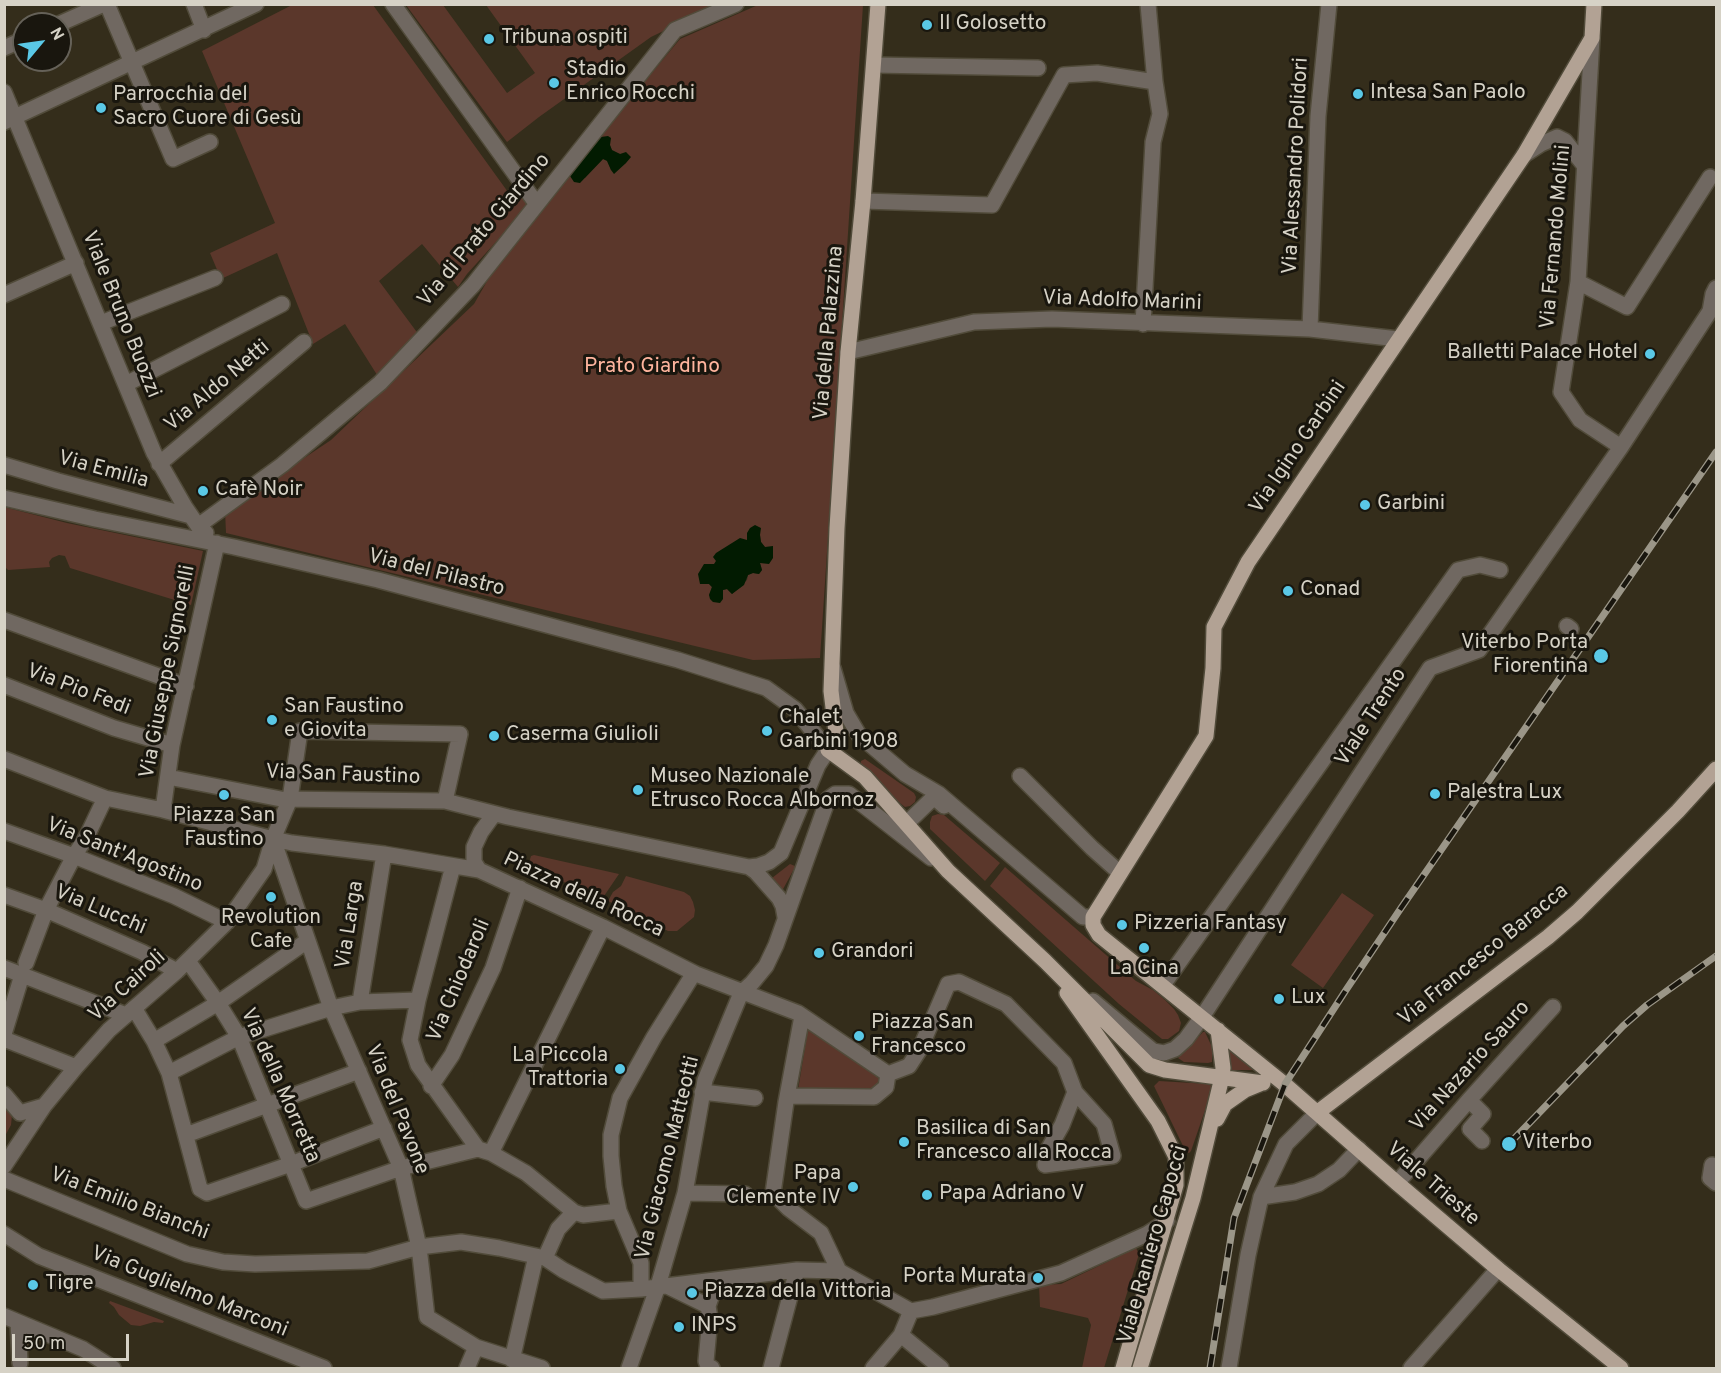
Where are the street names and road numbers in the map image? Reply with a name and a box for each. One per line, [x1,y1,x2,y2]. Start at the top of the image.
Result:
street label: Via Alessandro Polidori [1279,57,1315,275]
street label: Via Fernando Molini [1536,144,1578,330]
street label: Via di Prato Giardino [413,149,557,313]
street label: Viale Bruno Buozzi [75,228,165,402]
street label: Via della Palazzina [810,245,850,421]
street label: Via Adolfo Marini [1042,287,1202,317]
street label: Via Aldo Netti [160,336,276,438]
street label: Via Igino Garbini [1245,377,1353,519]
street label: Via Emilia [55,447,151,495]
street label: Via del Pilastro [365,545,507,603]
street label: Via Giuseppe Signorelli [136,563,202,781]
street label: Via Pio Fedi [23,660,133,722]
street label: Viale Trento [1331,664,1413,772]
street label: Via San Faustino [265,761,421,791]
street label: Via Sant'Agostino [42,813,206,899]
street label: Piazza della Rocca [499,848,667,944]
street label: Via Larga [332,879,370,971]
street label: Via Lucchi [51,880,149,942]
street label: Via Francesco Baracca [1394,880,1574,1032]
street label: Via Chiodaroli [423,916,497,1046]
street label: Via Cairoli [84,946,172,1028]
street label: Via Nazario Sauro [1406,996,1536,1138]
street label: Via della Morretta [234,1005,324,1167]
street label: Via del Pavone [358,1041,434,1179]
street label: Via Giacomo Matteotti [631,1053,707,1263]
street label: Viale Trieste [1380,1138,1484,1232]
street label: Viale Raniero Capocci [1114,1143,1194,1347]
street label: Via Emilio Bianchi [46,1163,212,1247]
street label: Via Guglielmo Marconi [87,1242,291,1344]

